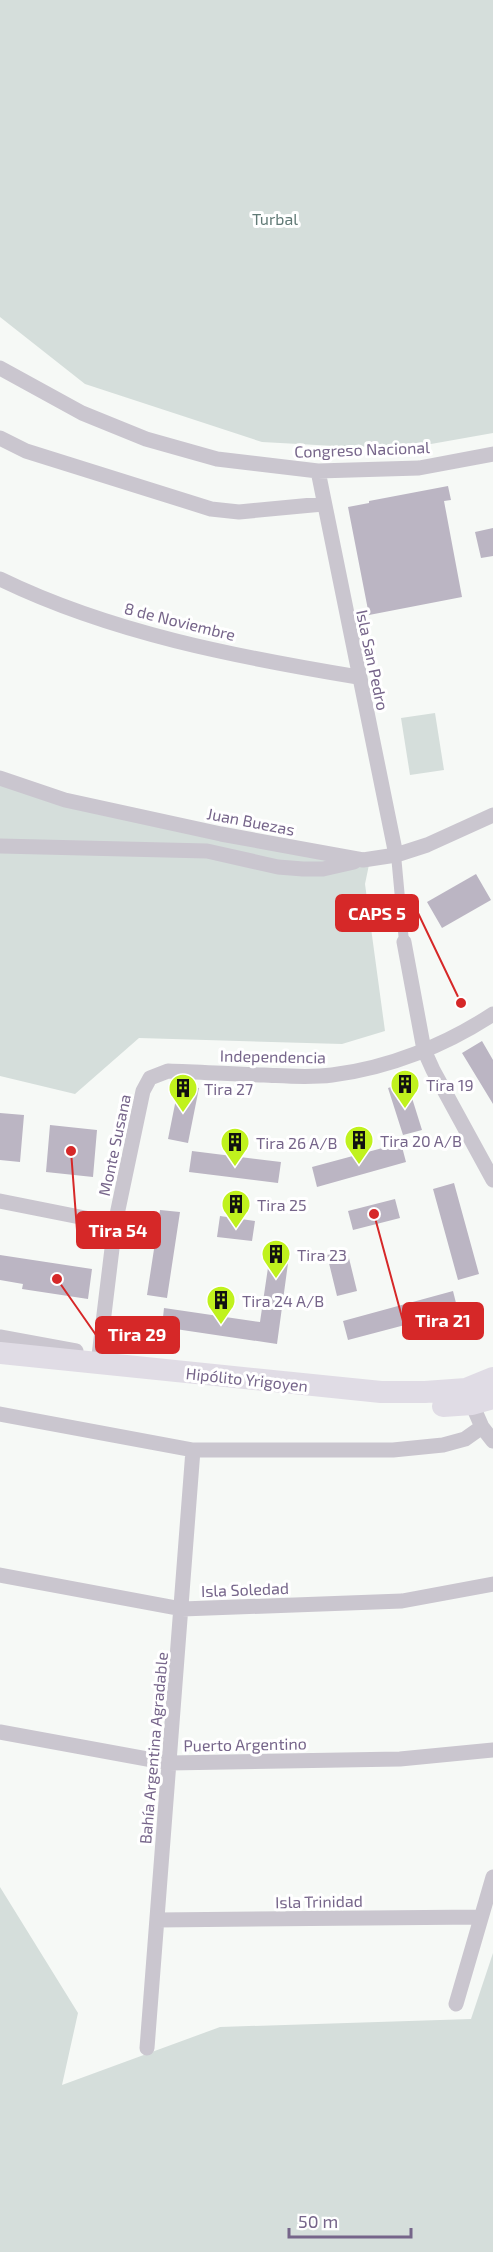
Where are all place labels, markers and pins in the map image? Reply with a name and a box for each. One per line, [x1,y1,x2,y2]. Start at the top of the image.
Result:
callout: CAPS 5 [336,895,418,931]
building icon: Tira 19 [389,1068,421,1110]
building icon: Tira 27 [167,1072,199,1114]
place label: Tira 19 [426,1075,474,1094]
place label: Tira 27 [204,1079,253,1098]
building icon: Tira 20 A/B [343,1124,375,1166]
building icon: Tira 26 A/B [219,1126,251,1168]
place label: Tira 20 A/B [380,1131,462,1150]
place label: Tira 26 A/B [256,1133,338,1152]
building icon: Tira 25 [220,1188,252,1230]
place label: Tira 25 [257,1195,307,1214]
callout: Tira 54 [77,1212,160,1248]
building icon: Tira 23 [260,1238,292,1280]
place label: Tira 23 [297,1245,347,1264]
building icon: Tira 24 A/B [205,1284,237,1326]
place label: Tira 24 A/B [242,1291,324,1310]
callout: Tira 21 [403,1303,483,1339]
callout: Tira 29 [96,1317,179,1353]

